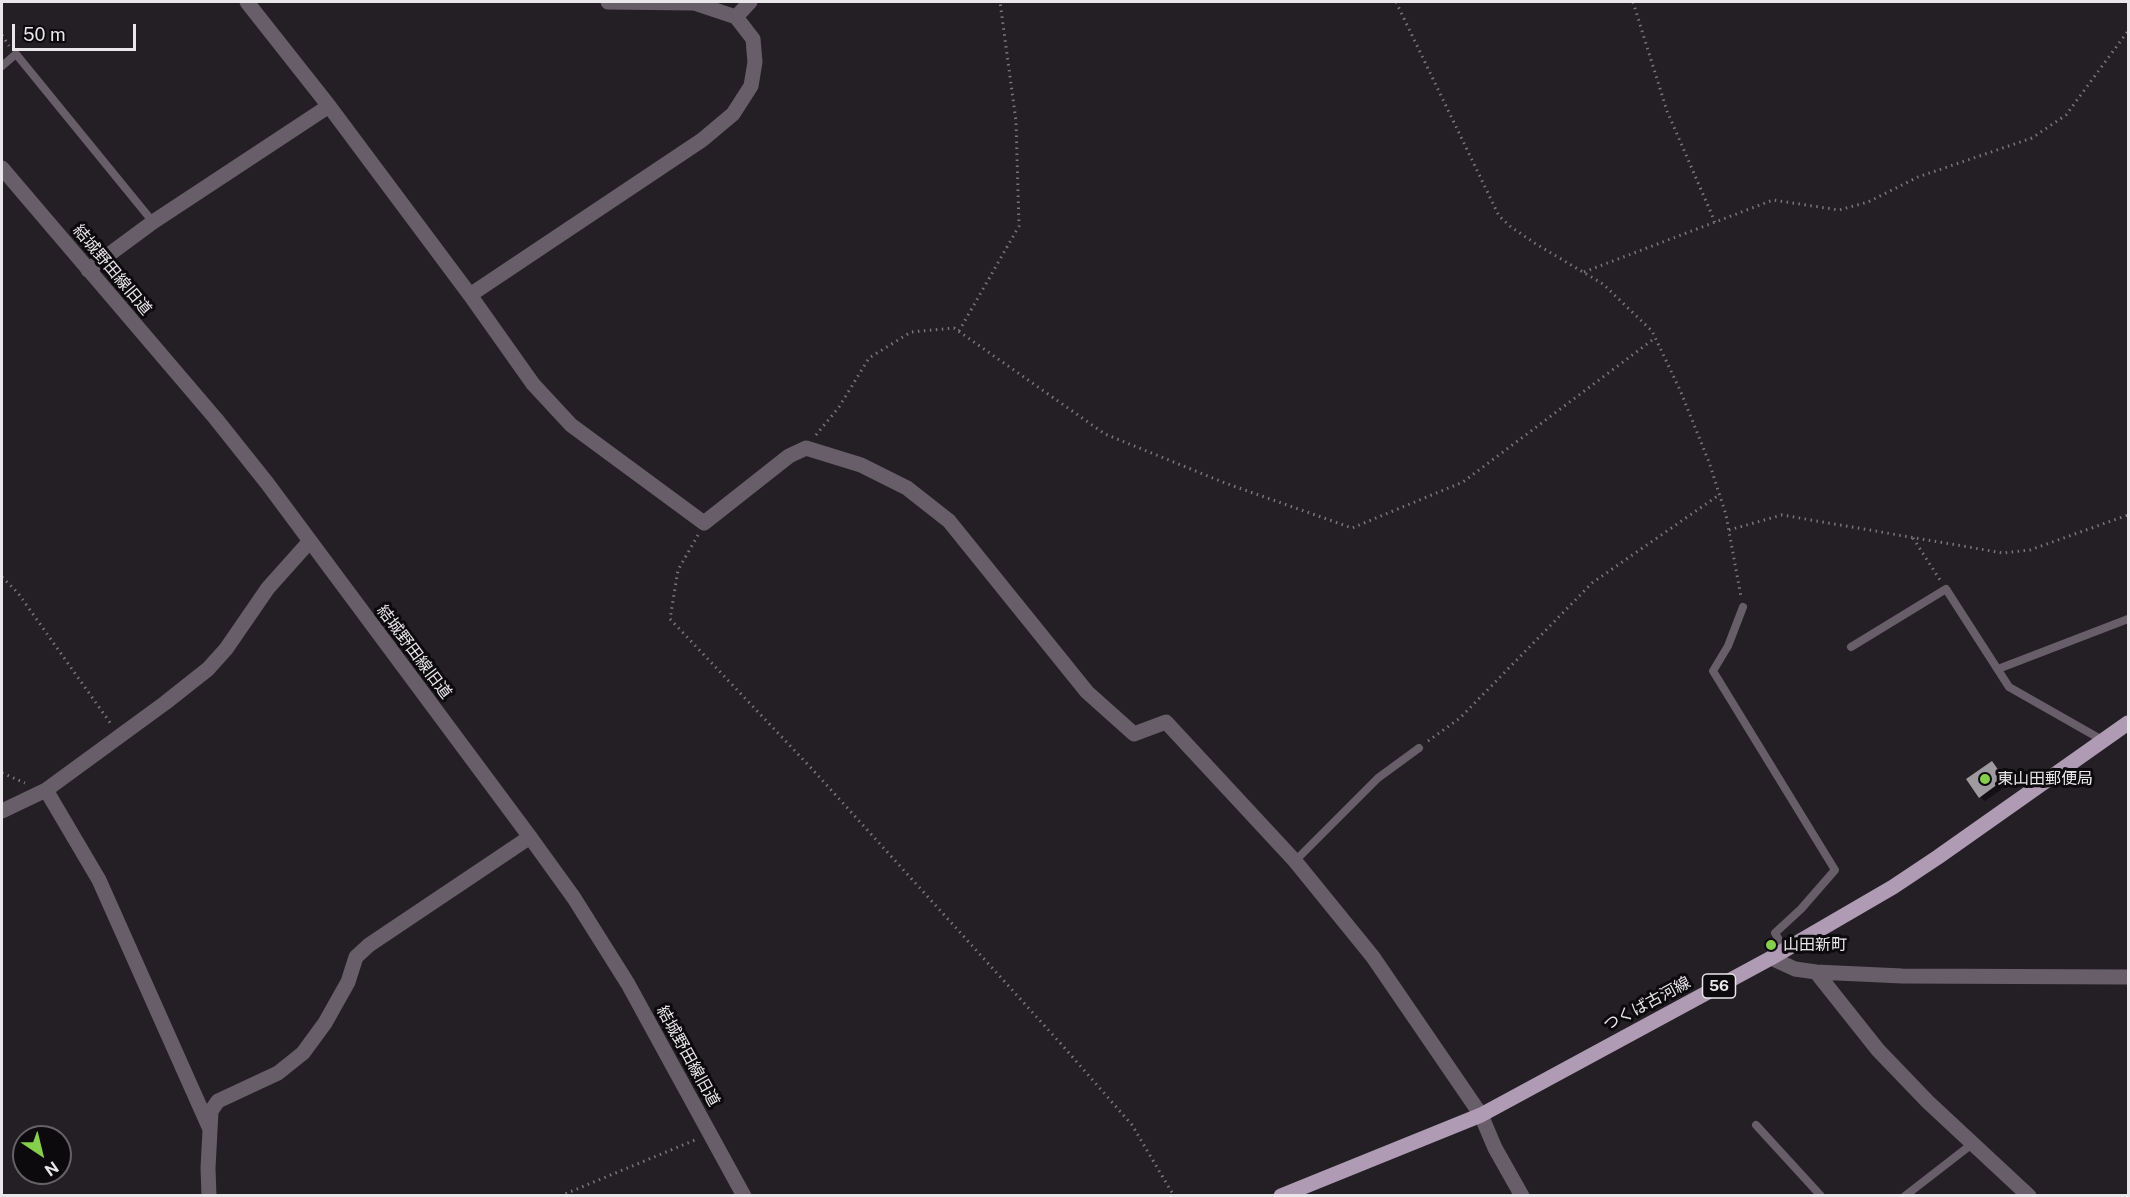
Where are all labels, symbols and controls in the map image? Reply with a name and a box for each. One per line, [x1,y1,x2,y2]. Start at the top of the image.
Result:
scale bar [15,12,140,50]
text: 50 m [23,24,66,45]
street label: 結城野田線旧道 [69,221,155,319]
street label: 結城野田線旧道 [373,601,455,703]
place label: 東山田郵便局 [1997,769,2093,789]
marker: 東山田郵便局 [1978,772,1992,786]
place label: 山田新町 [1783,935,1847,955]
marker: 山田新町 [1764,938,1778,952]
street label: つくば古河線 [1600,973,1694,1035]
road number: 56 [1702,974,1736,998]
street label: 結城野田線旧道 [652,1002,724,1110]
north arrow [12,1125,72,1185]
text: N [41,1157,62,1180]

